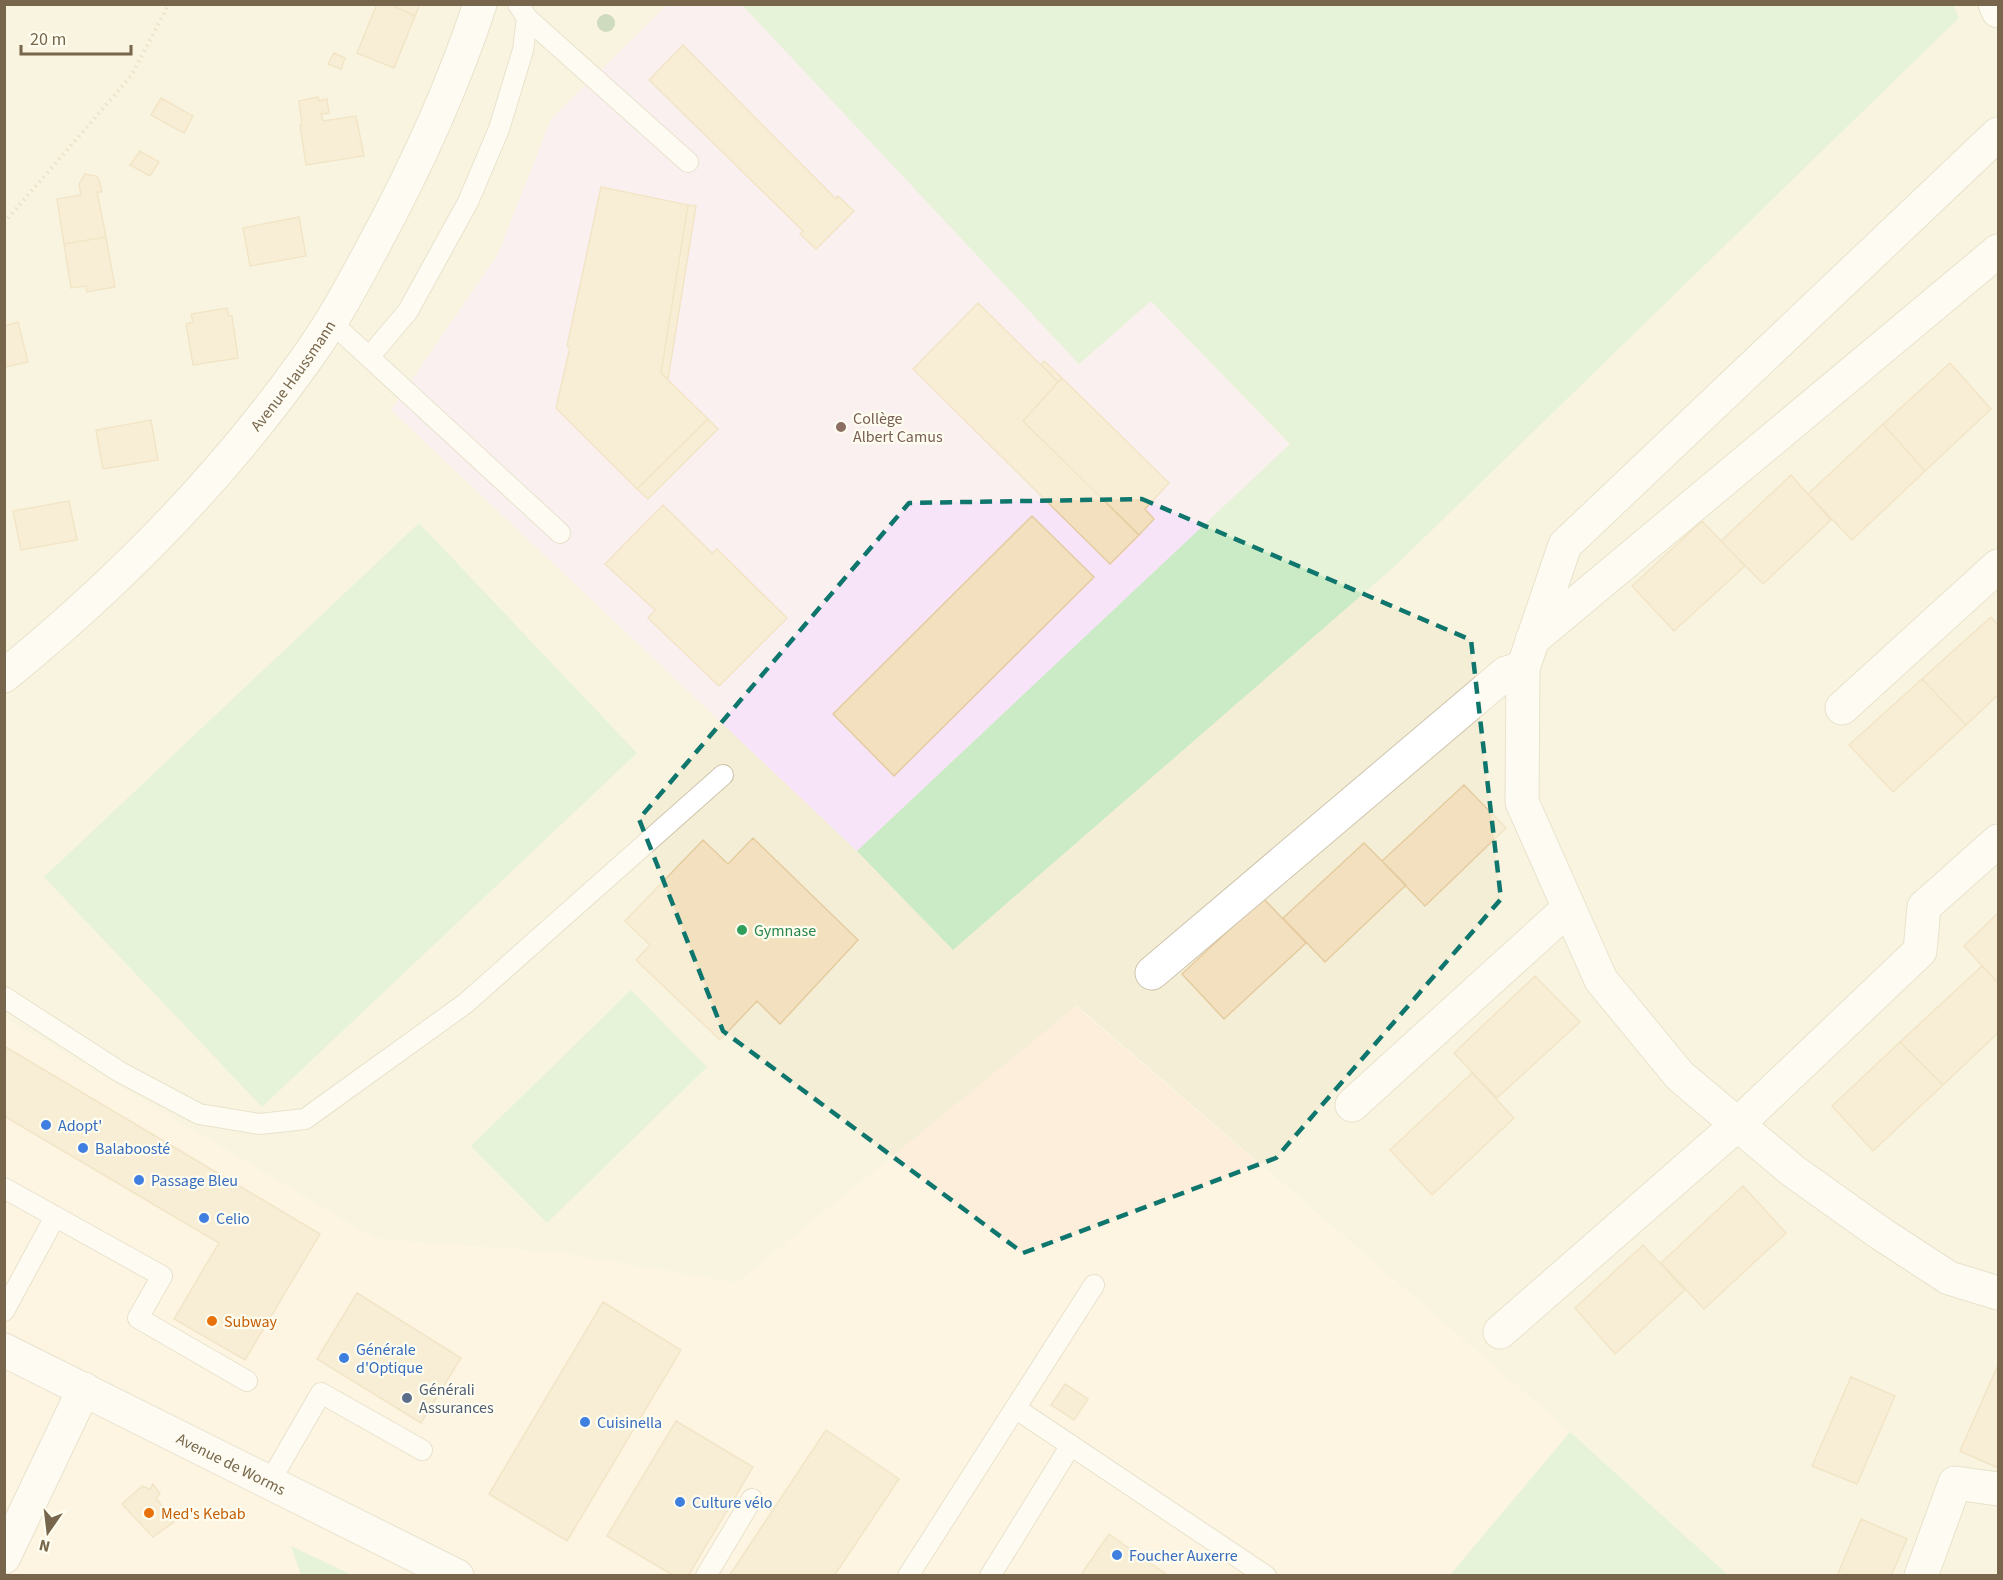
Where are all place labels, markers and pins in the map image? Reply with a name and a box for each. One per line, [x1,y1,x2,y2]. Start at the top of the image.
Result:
place label: Collège Albert Camus [853,408,943,448]
marker: Collège Albert Camus [834,420,848,434]
place label: Gymnase [754,920,816,942]
marker: Gymnase [735,923,749,937]
place label: Adopt' [58,1115,102,1137]
marker: Adopt' [39,1118,53,1132]
place label: Balaboosté [95,1138,170,1160]
marker: Balaboosté [76,1141,90,1155]
place label: Passage Bleu [151,1170,238,1192]
marker: Passage Bleu [132,1173,146,1187]
place label: Celio [216,1208,250,1230]
marker: Celio [197,1211,211,1225]
place label: Subway [224,1311,277,1333]
marker: Subway [205,1314,219,1328]
place label: Générale d'Optique [356,1339,423,1379]
marker: Générale d'Optique [337,1351,351,1365]
place label: Générali Assurances [419,1379,494,1419]
marker: Générali Assurances [400,1391,414,1405]
place label: Cuisinella [597,1412,662,1434]
marker: Cuisinella [578,1415,592,1429]
place label: Culture vélo [692,1492,773,1514]
marker: Culture vélo [673,1495,687,1509]
place label: Med's Kebab [161,1503,246,1525]
marker: Med's Kebab [142,1506,156,1520]
place label: Foucher Auxerre [1129,1545,1238,1567]
marker: Foucher Auxerre [1110,1548,1124,1562]

